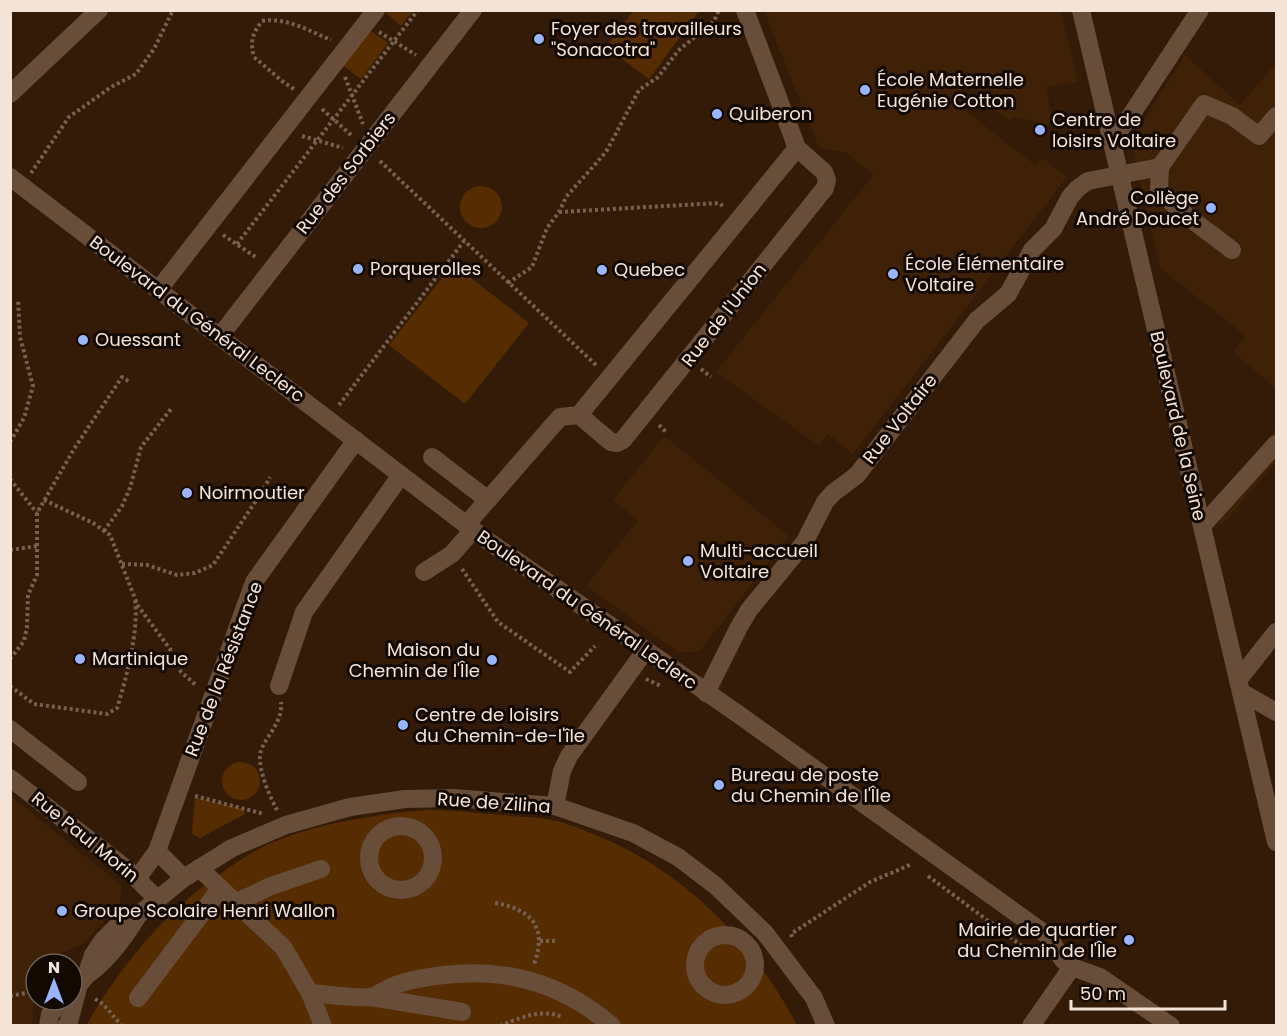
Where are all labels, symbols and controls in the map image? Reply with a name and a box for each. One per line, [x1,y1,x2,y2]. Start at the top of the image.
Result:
place label: Foyer des travailleurs "Sonacotra" [551,16,742,62]
marker: Foyer des travailleurs "Sonacotra" [532,32,546,46]
place label: École Maternelle Eugénie Cotton [877,67,1024,113]
marker: École Maternelle Eugénie Cotton [858,83,872,97]
place label: Quiberon [729,101,812,126]
street label: Rue des Sorbiers [290,106,401,239]
marker: Quiberon [710,107,724,121]
place label: Centre de loisirs Voltaire [1052,107,1176,153]
marker: Centre de loisirs Voltaire [1033,123,1047,137]
place label: Collège André Doucet [1076,185,1199,231]
marker: Collège André Doucet [1204,201,1218,215]
street label: Boulevard du Général Leclerc [85,229,310,408]
place label: École Élémentaire Voltaire [905,251,1064,297]
place label: Porquerolles [370,256,481,281]
place label: Quebec [614,257,685,282]
street label: Rue de l'Union [675,258,772,372]
marker: Porquerolles [351,262,365,276]
marker: Quebec [595,263,609,277]
marker: École Élémentaire Voltaire [886,267,900,281]
place label: Ouessant [95,327,181,352]
street label: Boulevard de la Seine [1144,329,1212,523]
marker: Ouessant [76,333,90,347]
street label: Rue Voltaire [857,369,943,469]
place label: Noirmoutier [199,480,305,505]
marker: Noirmoutier [180,486,194,500]
street label: Boulevard du Général Leclerc [472,524,702,695]
place label: Multi-accueil Voltaire [700,538,818,584]
marker: Multi-accueil Voltaire [681,554,695,568]
street label: Rue de la Résistance [179,578,268,760]
place label: Maison du Chemin de l'Île [349,637,480,683]
place label: Martinique [92,646,188,671]
marker: Martinique [73,652,87,666]
marker: Maison du Chemin de l'Île [485,653,499,667]
place label: Centre de loisirs du Chemin-de-l'île [415,702,585,748]
marker: Centre de loisirs du Chemin-de-l'île [396,718,410,732]
place label: Bureau de poste du Chemin de l'Île [731,762,891,808]
marker: Bureau de poste du Chemin de l'Île [712,778,726,792]
street label: Rue Paul Morin [26,786,144,888]
street label: Rue de Zilina [437,786,551,819]
place label: Groupe Scolaire Henri Wallon [74,898,335,923]
marker: Groupe Scolaire Henri Wallon [55,904,69,918]
place label: Mairie de quartier du Chemin de l'Île [957,917,1117,963]
marker: Mairie de quartier du Chemin de l'Île [1122,933,1136,947]
north arrow [24,952,84,1012]
text: N [48,956,60,979]
scale bar [1071,973,1226,1011]
text: 50 m [1080,981,1126,1006]

